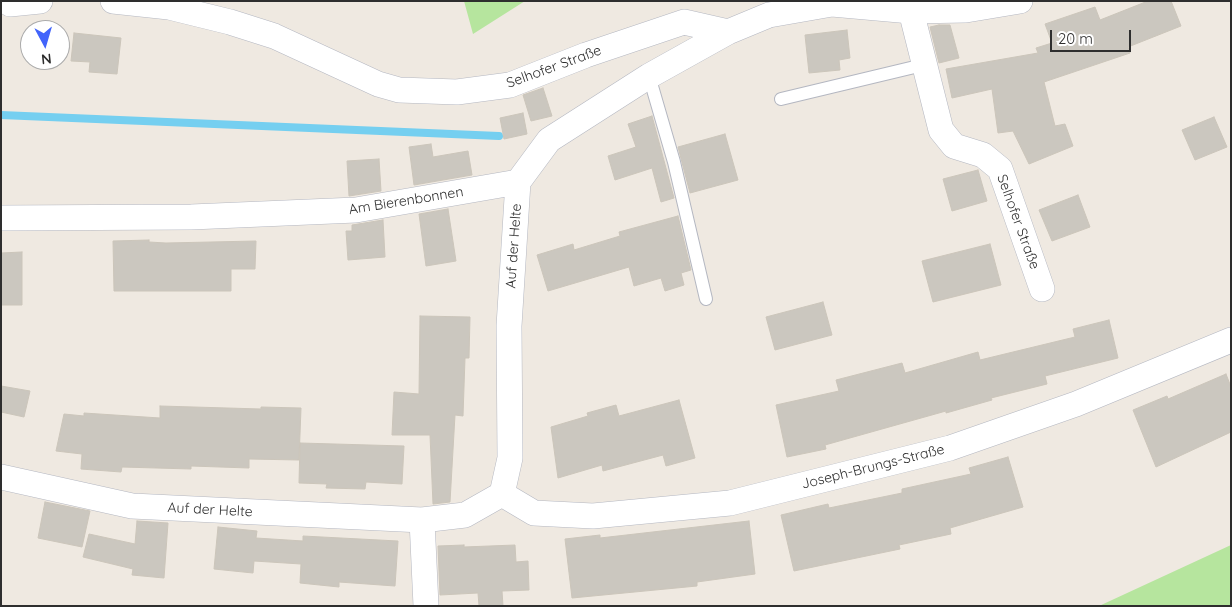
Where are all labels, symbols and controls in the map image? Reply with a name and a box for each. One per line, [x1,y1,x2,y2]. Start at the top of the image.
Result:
north arrow [20,20,70,70]
scale bar [1052,20,1133,52]
text: 20 m [1058,29,1093,48]
street label: Selhofer Straße [504,42,604,92]
text: N [40,49,53,68]
street label: Selhofer Straße [993,172,1043,272]
street label: Am Bierenbonnen [347,184,465,218]
street label: Auf der Helte [503,203,525,289]
street label: Joseph-Brungs-Straße [800,441,946,493]
street label: Auf der Helte [167,499,253,521]

